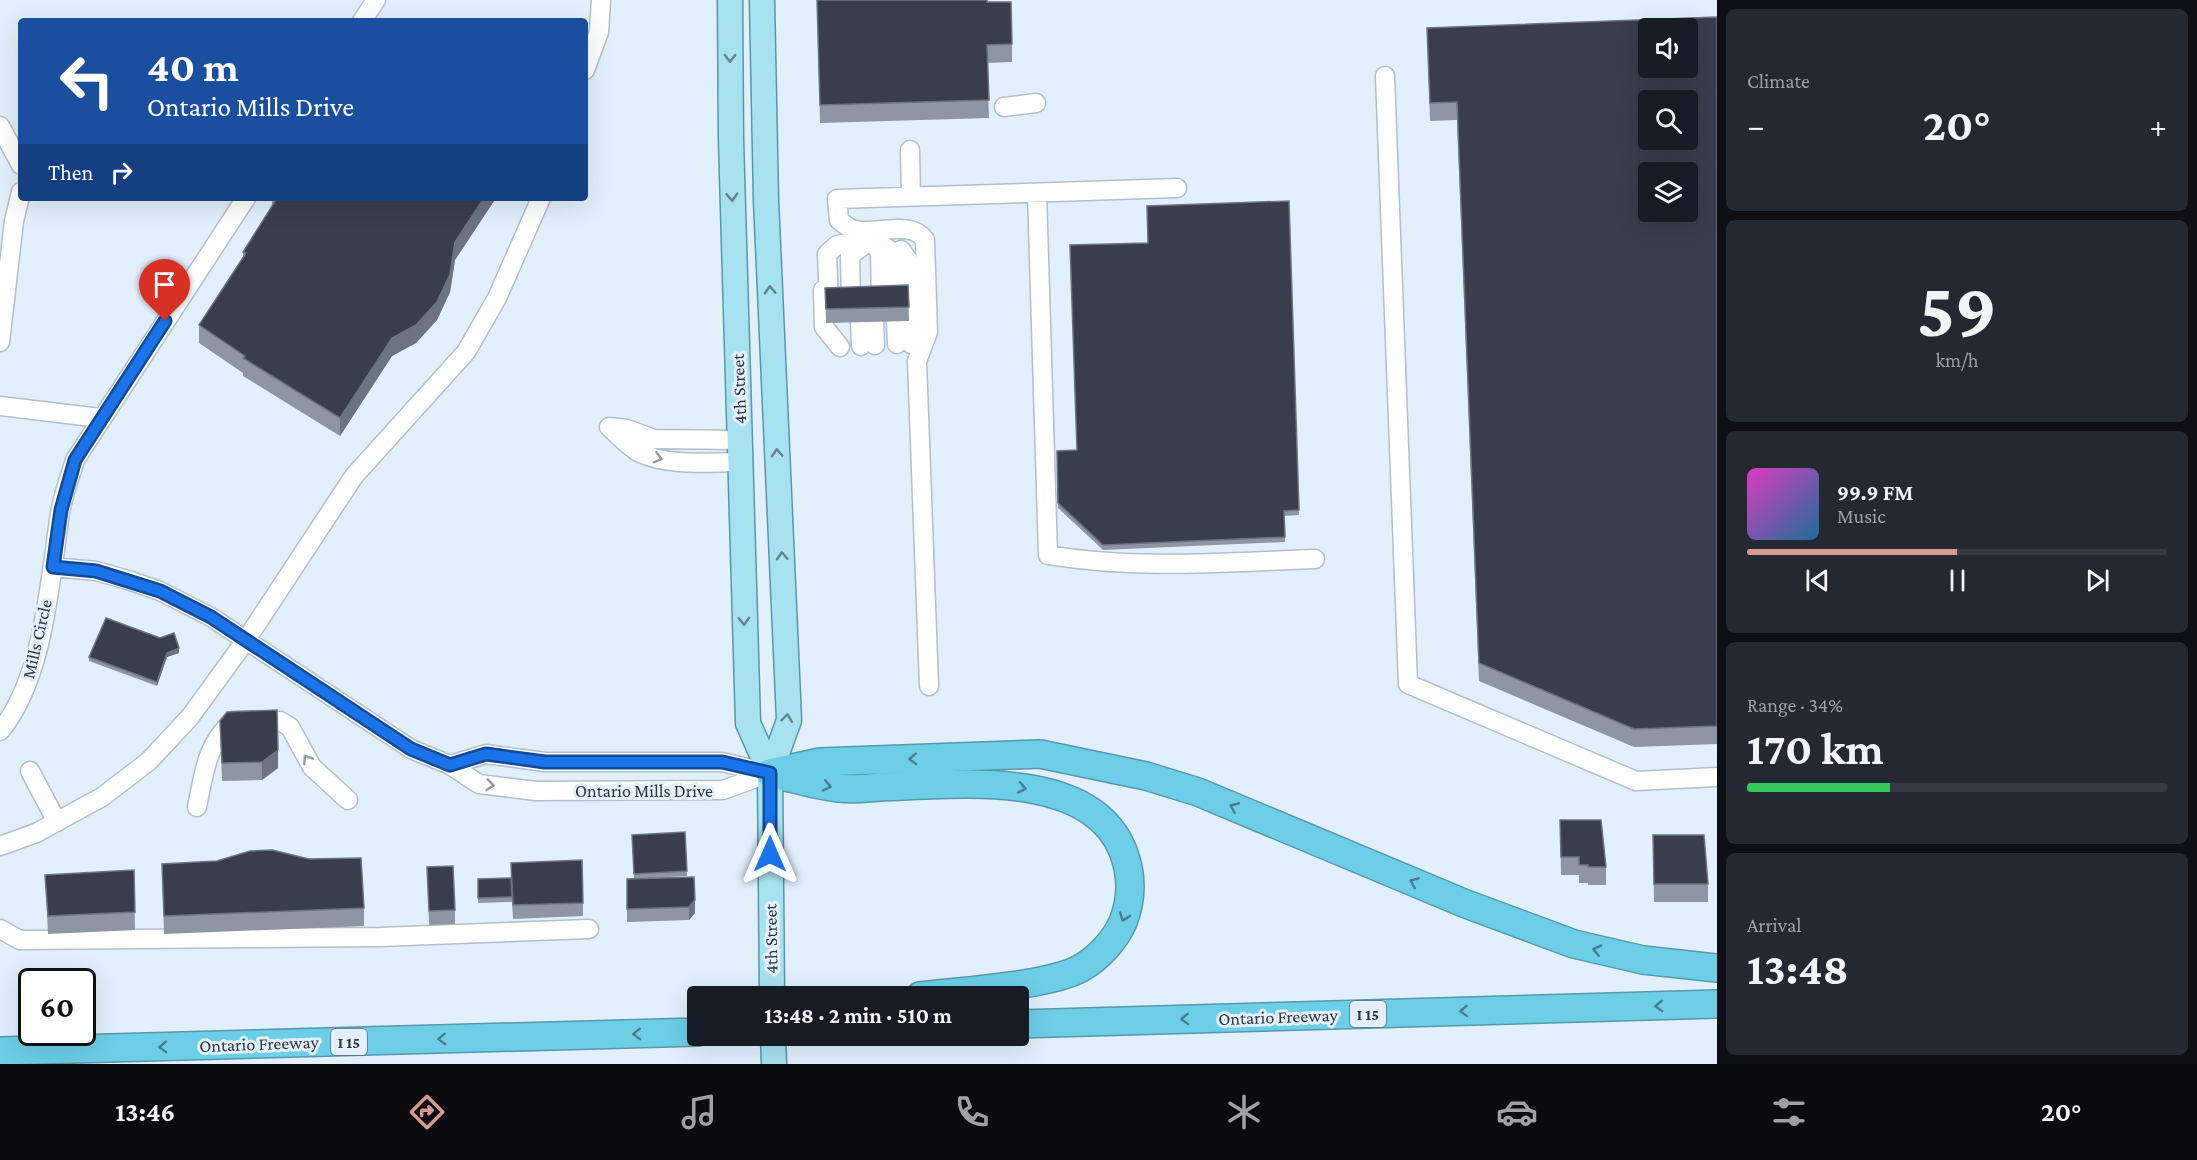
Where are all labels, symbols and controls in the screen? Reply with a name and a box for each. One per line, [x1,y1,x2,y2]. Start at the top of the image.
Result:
map controls [1638,18,1698,222]
button: sound [1638,18,1698,78]
icon: left [48,42,126,120]
text: 40 m [147,43,239,90]
one-way arrow [724,54,736,63]
text: Climate [1747,70,1810,92]
button: search [1638,90,1698,150]
text: Ontario Mills Drive [147,92,354,122]
text: 20° [1923,100,1991,150]
text: − [1747,107,1764,144]
text: + [2150,107,2167,144]
icon: right [105,156,138,189]
text: Then [48,160,93,185]
button: layers [1638,162,1698,222]
one-way arrow [726,193,739,202]
pin [139,259,190,321]
text: 59 [1917,266,1997,353]
icon: arrive [148,268,181,301]
one-way arrow [763,285,776,294]
text: km/h [1935,349,1979,371]
street label: 4th Street [728,352,750,425]
one-way arrow [770,449,783,458]
one-way arrow [652,450,662,463]
text: 99.9 FM [1837,480,1913,505]
text: Music [1837,505,1886,527]
one-way arrow [775,552,788,561]
icon: previous [1801,564,1834,597]
icon: pause [1941,564,1974,597]
icon: next [2081,564,2114,597]
street label: Mills Circle [18,597,56,681]
one-way arrow [738,616,751,625]
text: Range · 34% [1747,694,1843,716]
one-way arrow [781,713,793,723]
text: 170 km [1747,724,1884,774]
one-way arrow [909,752,918,765]
one-way arrow [303,755,314,766]
one-way arrow [486,778,495,791]
one-way arrow [822,779,832,792]
street label: Ontario Mills Drive [575,781,713,801]
one-way arrow [1016,781,1026,794]
one-way arrow [1230,802,1241,814]
position arrow [738,822,802,886]
one-way arrow [1410,877,1421,889]
street label: 4th Street [760,903,782,974]
one-way arrow [1119,911,1131,922]
text: Arrival [1747,914,1801,936]
one-way arrow [1592,944,1602,957]
text: 13:48 [1747,944,1849,994]
speed limit sign: 60 [18,968,96,1046]
one-way arrow [1654,1000,1663,1012]
road number: I 15 [1350,1001,1386,1027]
text: 13:48 · 2 min · 510 m [764,1003,952,1028]
street label: Ontario Freeway [1218,1005,1339,1029]
one-way arrow [1459,1005,1468,1018]
one-way arrow [1180,1013,1189,1026]
one-way arrow [632,1027,641,1040]
road number: I 15 [331,1029,367,1055]
street label: Ontario Freeway [199,1032,320,1056]
one-way arrow [437,1033,446,1045]
one-way arrow [159,1040,168,1053]
icon: directions [406,1091,448,1133]
icon: music [678,1091,720,1133]
icon: phone [951,1091,993,1133]
icon: climate [1223,1091,1265,1133]
icon: car [1496,1091,1538,1133]
icon: filters [1768,1091,1810,1133]
text: 13:46 [115,1097,175,1127]
text: 20° [2041,1097,2082,1127]

